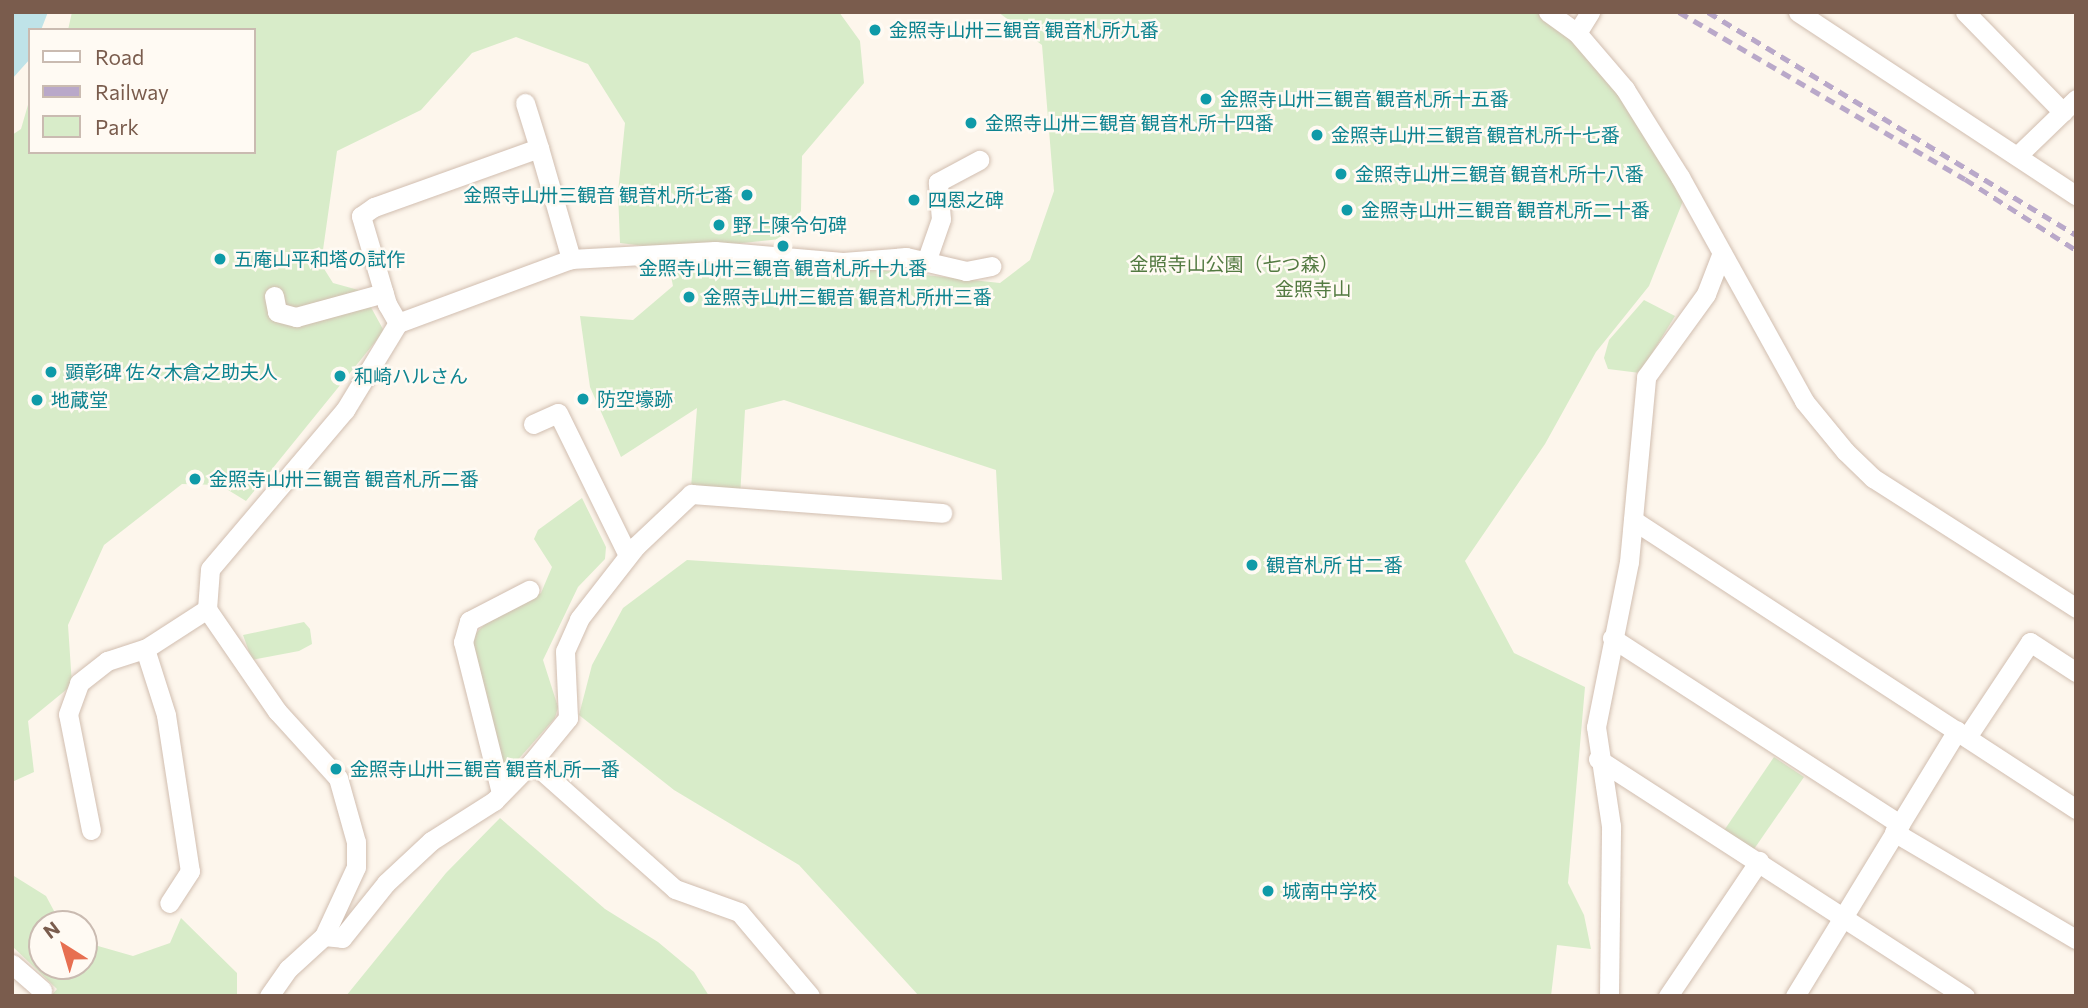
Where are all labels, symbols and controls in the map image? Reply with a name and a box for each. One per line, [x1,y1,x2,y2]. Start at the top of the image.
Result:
place label: 金照寺山卅三観音 観音札所九番 [889,19,1159,41]
marker: 金照寺山卅三観音 観音札所九番 [867,22,883,38]
legend [28,28,256,154]
text: Road [95,44,144,69]
text: Railway [95,79,169,104]
place label: 金照寺山卅三観音 観音札所十五番 [1220,88,1509,110]
marker: 金照寺山卅三観音 観音札所十五番 [1198,91,1214,107]
place label: 金照寺山卅三観音 観音札所十四番 [985,112,1274,134]
text: Park [95,114,139,139]
marker: 金照寺山卅三観音 観音札所十四番 [963,115,979,131]
place label: 金照寺山卅三観音 観音札所十七番 [1331,124,1620,146]
marker: 金照寺山卅三観音 観音札所十七番 [1309,127,1325,143]
place label: 金照寺山卅三観音 観音札所十八番 [1355,163,1644,185]
marker: 金照寺山卅三観音 観音札所十八番 [1333,166,1349,182]
place label: 金照寺山卅三観音 観音札所七番 [463,184,733,206]
marker: 金照寺山卅三観音 観音札所七番 [739,187,755,203]
place label: 四恩之碑 [928,189,1004,211]
marker: 四恩之碑 [906,192,922,208]
place label: 金照寺山卅三観音 観音札所二十番 [1361,199,1650,221]
marker: 金照寺山卅三観音 観音札所二十番 [1339,202,1355,218]
place label: 野上陳令句碑 [733,214,847,236]
marker: 野上陳令句碑 [711,217,727,233]
marker: 金照寺山卅三観音 観音札所十九番 [775,238,791,254]
place label: 五庵山平和塔の試作 [234,248,405,270]
marker: 五庵山平和塔の試作 [212,251,228,267]
park label: 金照寺山公園（七つ森） [1130,253,1338,275]
place label: 金照寺山卅三観音 観音札所十九番 [639,257,927,279]
park label: 金照寺山 [1275,278,1351,300]
place label: 金照寺山卅三観音 観音札所卅三番 [703,286,992,308]
marker: 金照寺山卅三観音 観音札所卅三番 [681,289,697,305]
place label: 顕彰碑 佐々木倉之助夫人 [65,361,278,383]
marker: 顕彰碑 佐々木倉之助夫人 [43,364,59,380]
place label: 和崎ハルさん [354,365,468,387]
marker: 和崎ハルさん [332,368,348,384]
place label: 防空壕跡 [597,388,673,410]
place label: 地蔵堂 [51,389,108,411]
marker: 防空壕跡 [575,391,591,407]
marker: 地蔵堂 [29,392,45,408]
place label: 金照寺山卅三観音 観音札所二番 [209,468,479,490]
marker: 金照寺山卅三観音 観音札所二番 [187,471,203,487]
place label: 観音札所 甘二番 [1266,554,1403,576]
marker: 観音札所 甘二番 [1244,557,1260,573]
place label: 金照寺山卅三観音 観音札所一番 [350,758,620,780]
marker: 金照寺山卅三観音 観音札所一番 [328,761,344,777]
place label: 城南中学校 [1282,880,1377,902]
marker: 城南中学校 [1260,883,1276,899]
north arrow [28,910,98,980]
text: N [39,916,64,943]

